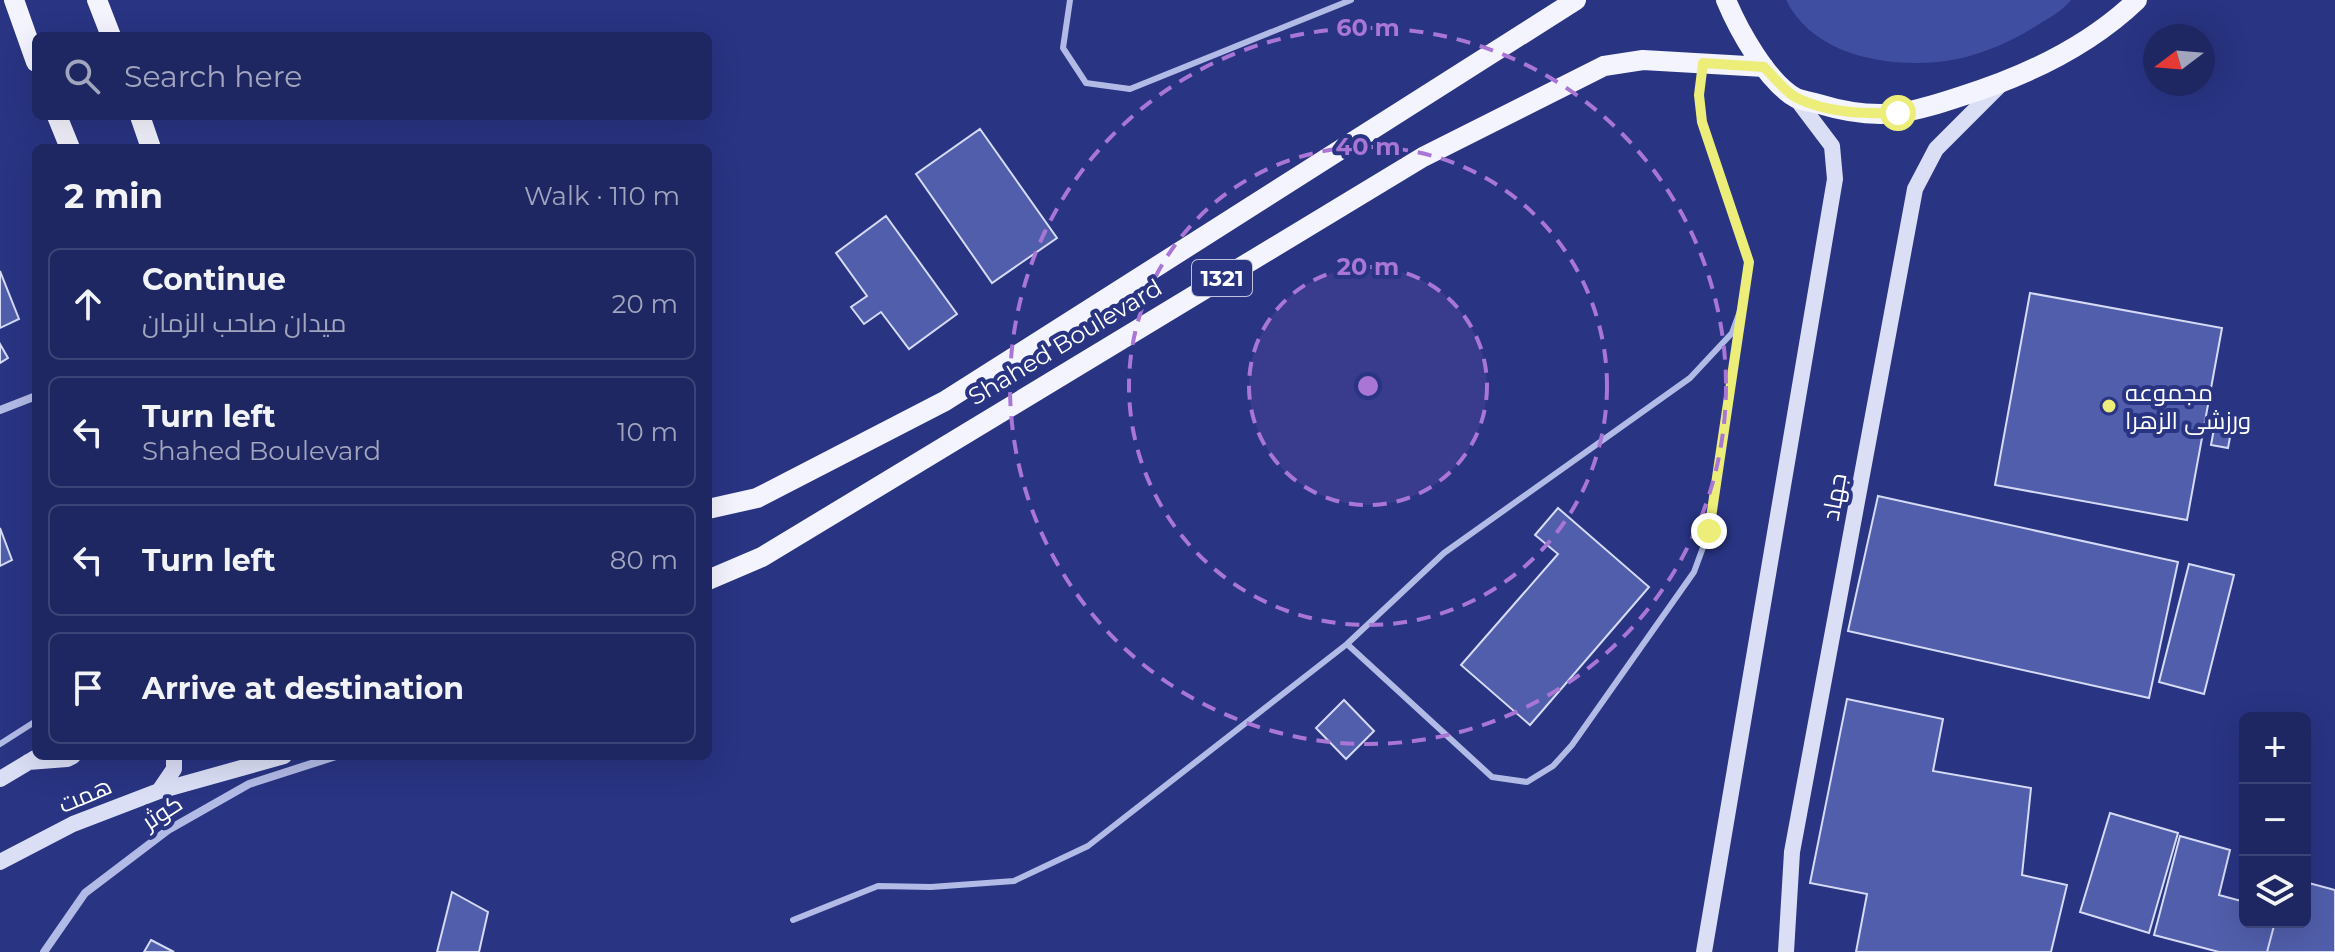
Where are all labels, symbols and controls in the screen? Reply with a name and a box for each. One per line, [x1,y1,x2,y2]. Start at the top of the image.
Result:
text: 60 m [1336,13,1400,42]
north arrow [2143,24,2215,96]
search box [32,32,712,120]
icon: search [60,54,104,98]
text: Search here [124,58,302,95]
route start [1880,95,1916,131]
text: 40 m [1336,132,1400,161]
text: 2 min [64,175,163,217]
text: Walk · 110 m [524,180,680,212]
text: 20 m [1337,252,1399,281]
road number: 1321 [1192,260,1252,296]
text: Continue [142,261,286,298]
street label: Shahed Boulevard [963,273,1167,411]
icon: ahead [66,282,110,326]
text: 20 m [612,288,678,320]
text: میدان صاحب الزمان [142,307,346,339]
centre of rings [1354,372,1382,400]
place label: مجموعه ورزشی الزهرا [2125,378,2251,435]
marker: مجموعه ورزشی الزهرا [2100,397,2118,415]
text: Turn left [142,398,275,435]
icon: left [66,410,110,454]
text: 10 m [617,416,678,448]
text: Shahed Boulevard [142,435,381,467]
street label: جهاد [1816,471,1852,523]
route end [1691,513,1727,549]
icon: left [66,538,110,582]
text: Turn left [142,542,275,579]
text: 80 m [610,544,678,576]
icon: arrive [66,666,110,710]
text: Arrive at destination [142,670,464,707]
map controls [2239,712,2311,928]
button: + [2239,712,2311,784]
street label: همت [54,771,116,819]
button: − [2239,784,2311,856]
street label: کوثر [135,788,188,837]
button: layers [2239,856,2311,928]

